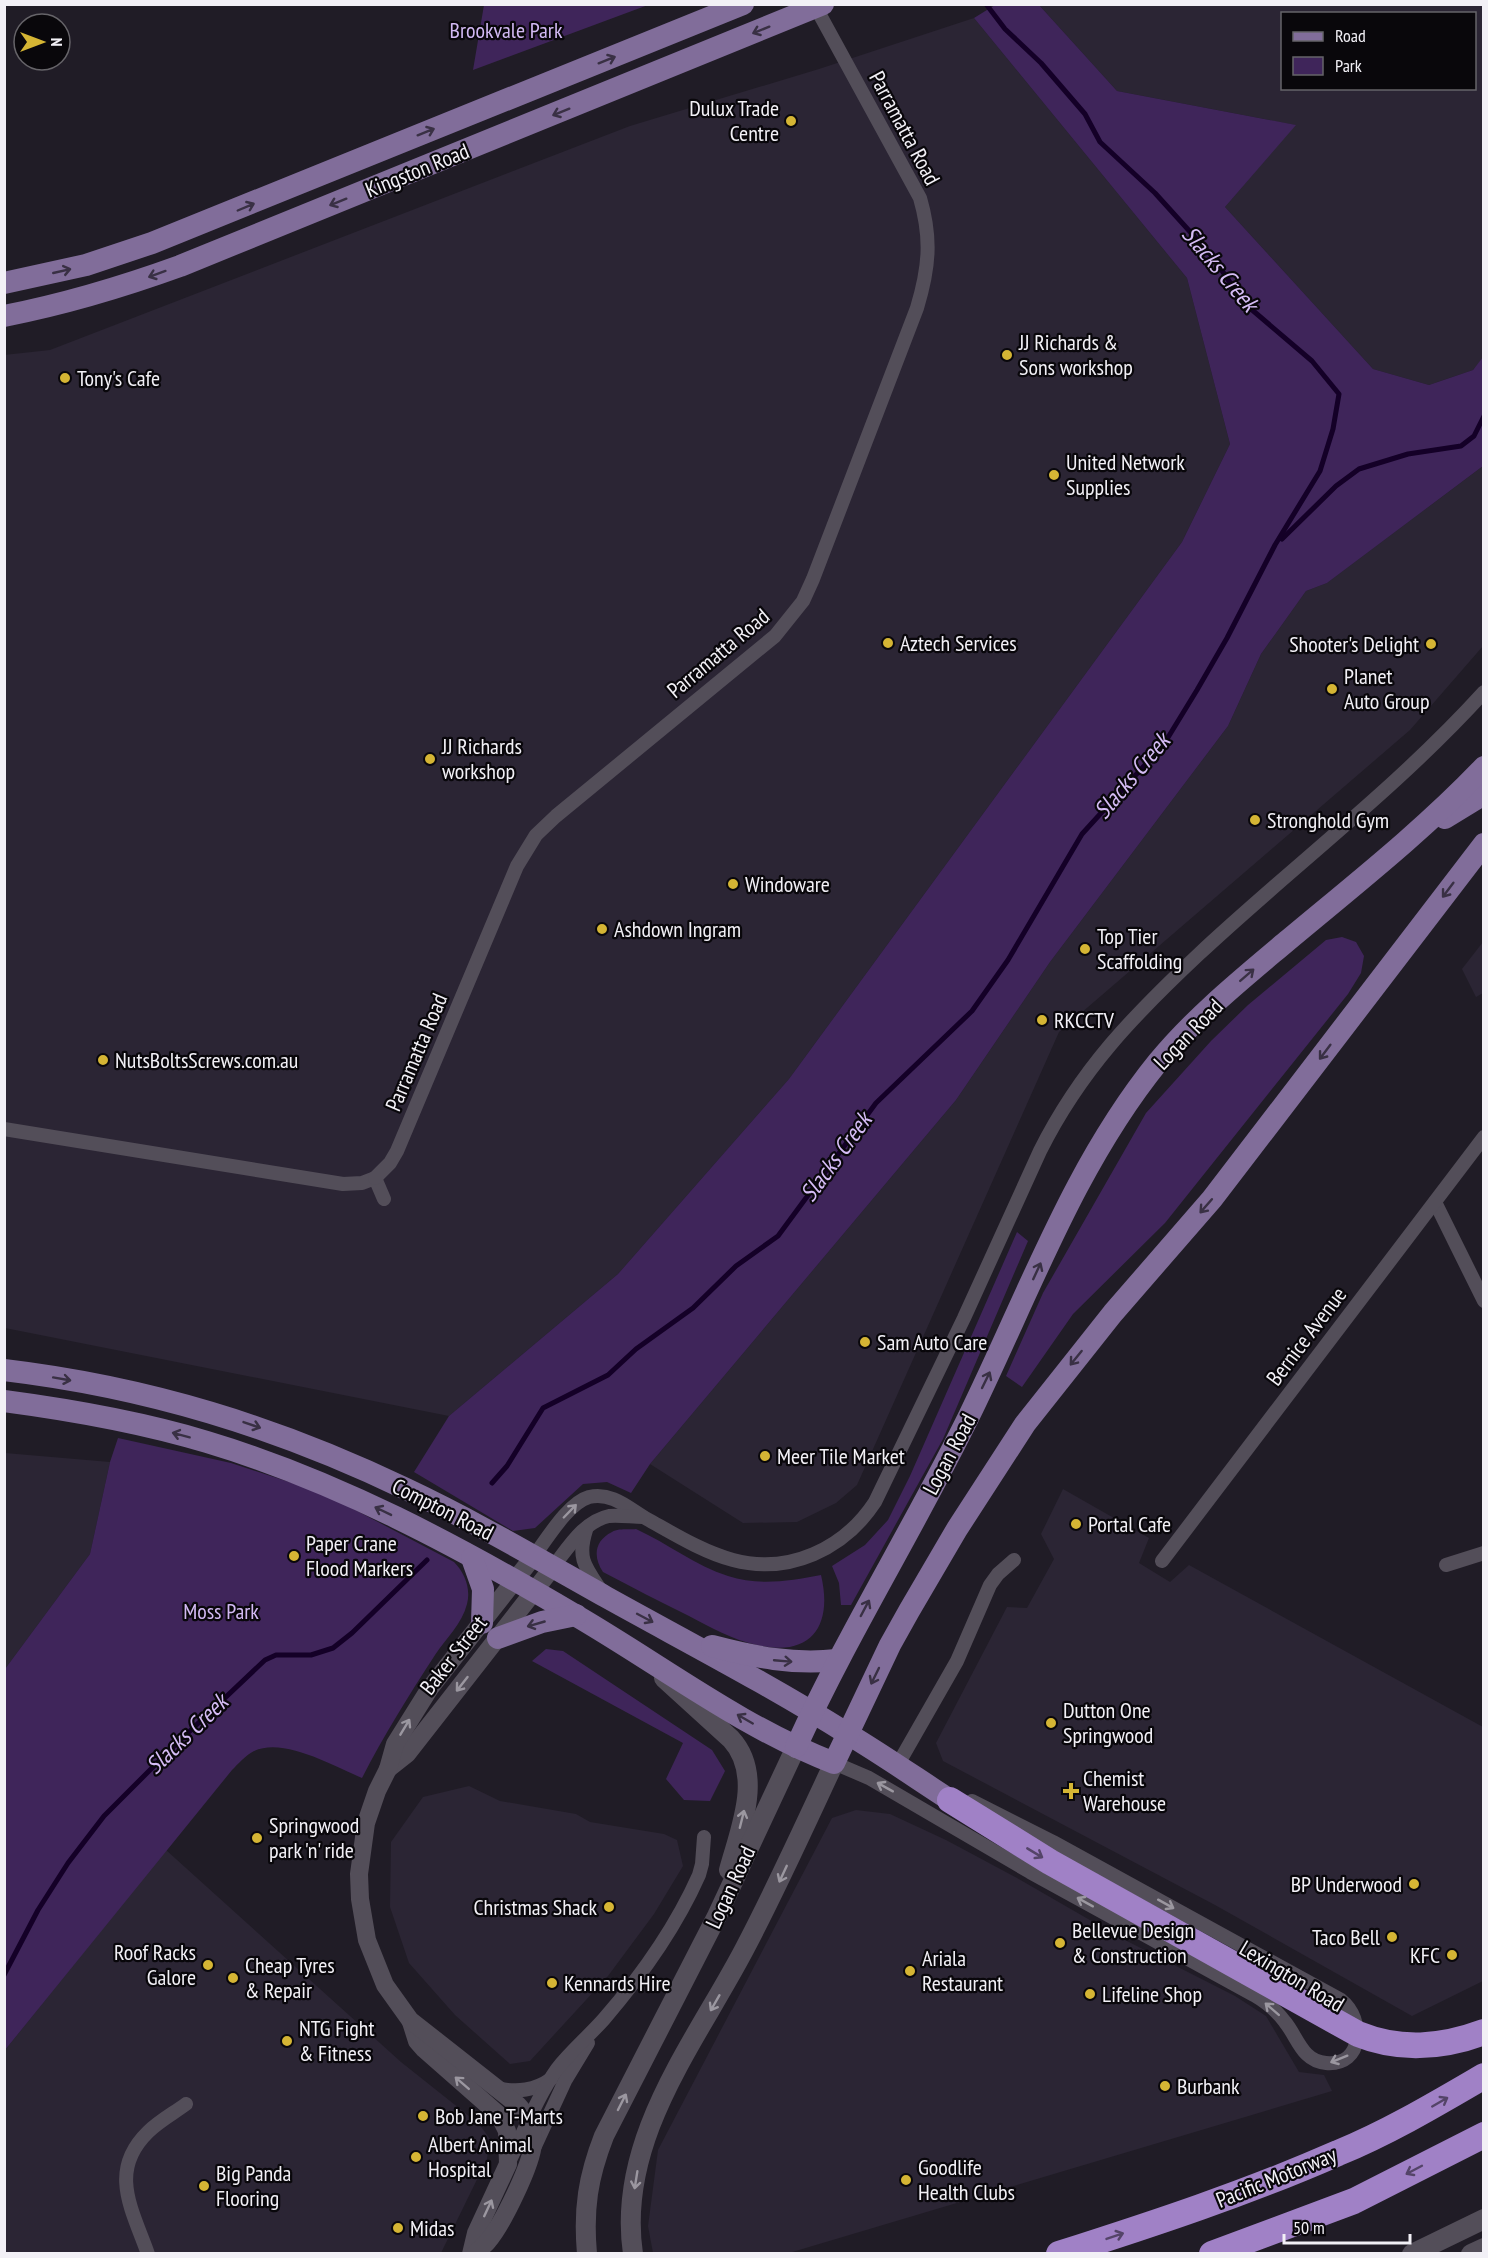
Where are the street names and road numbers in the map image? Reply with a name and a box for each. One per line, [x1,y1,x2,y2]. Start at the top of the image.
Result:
street label: Parramatta Road [863,66,947,190]
street label: Kingston Road [361,137,473,203]
street label: Parramatta Road [661,602,775,704]
street label: Parramatta Road [379,989,453,1115]
street label: Logan Road [1147,993,1229,1075]
street label: Bernice Avenue [1260,1281,1352,1391]
street label: Logan Road [916,1409,982,1499]
street label: Compton Road [388,1472,498,1546]
street label: Baker Street [413,1610,493,1700]
street label: Logan Road [699,1841,761,1933]
street label: Lexington Road [1235,1934,1349,2018]
street label: Pacific Motorway [1212,2140,1341,2214]

